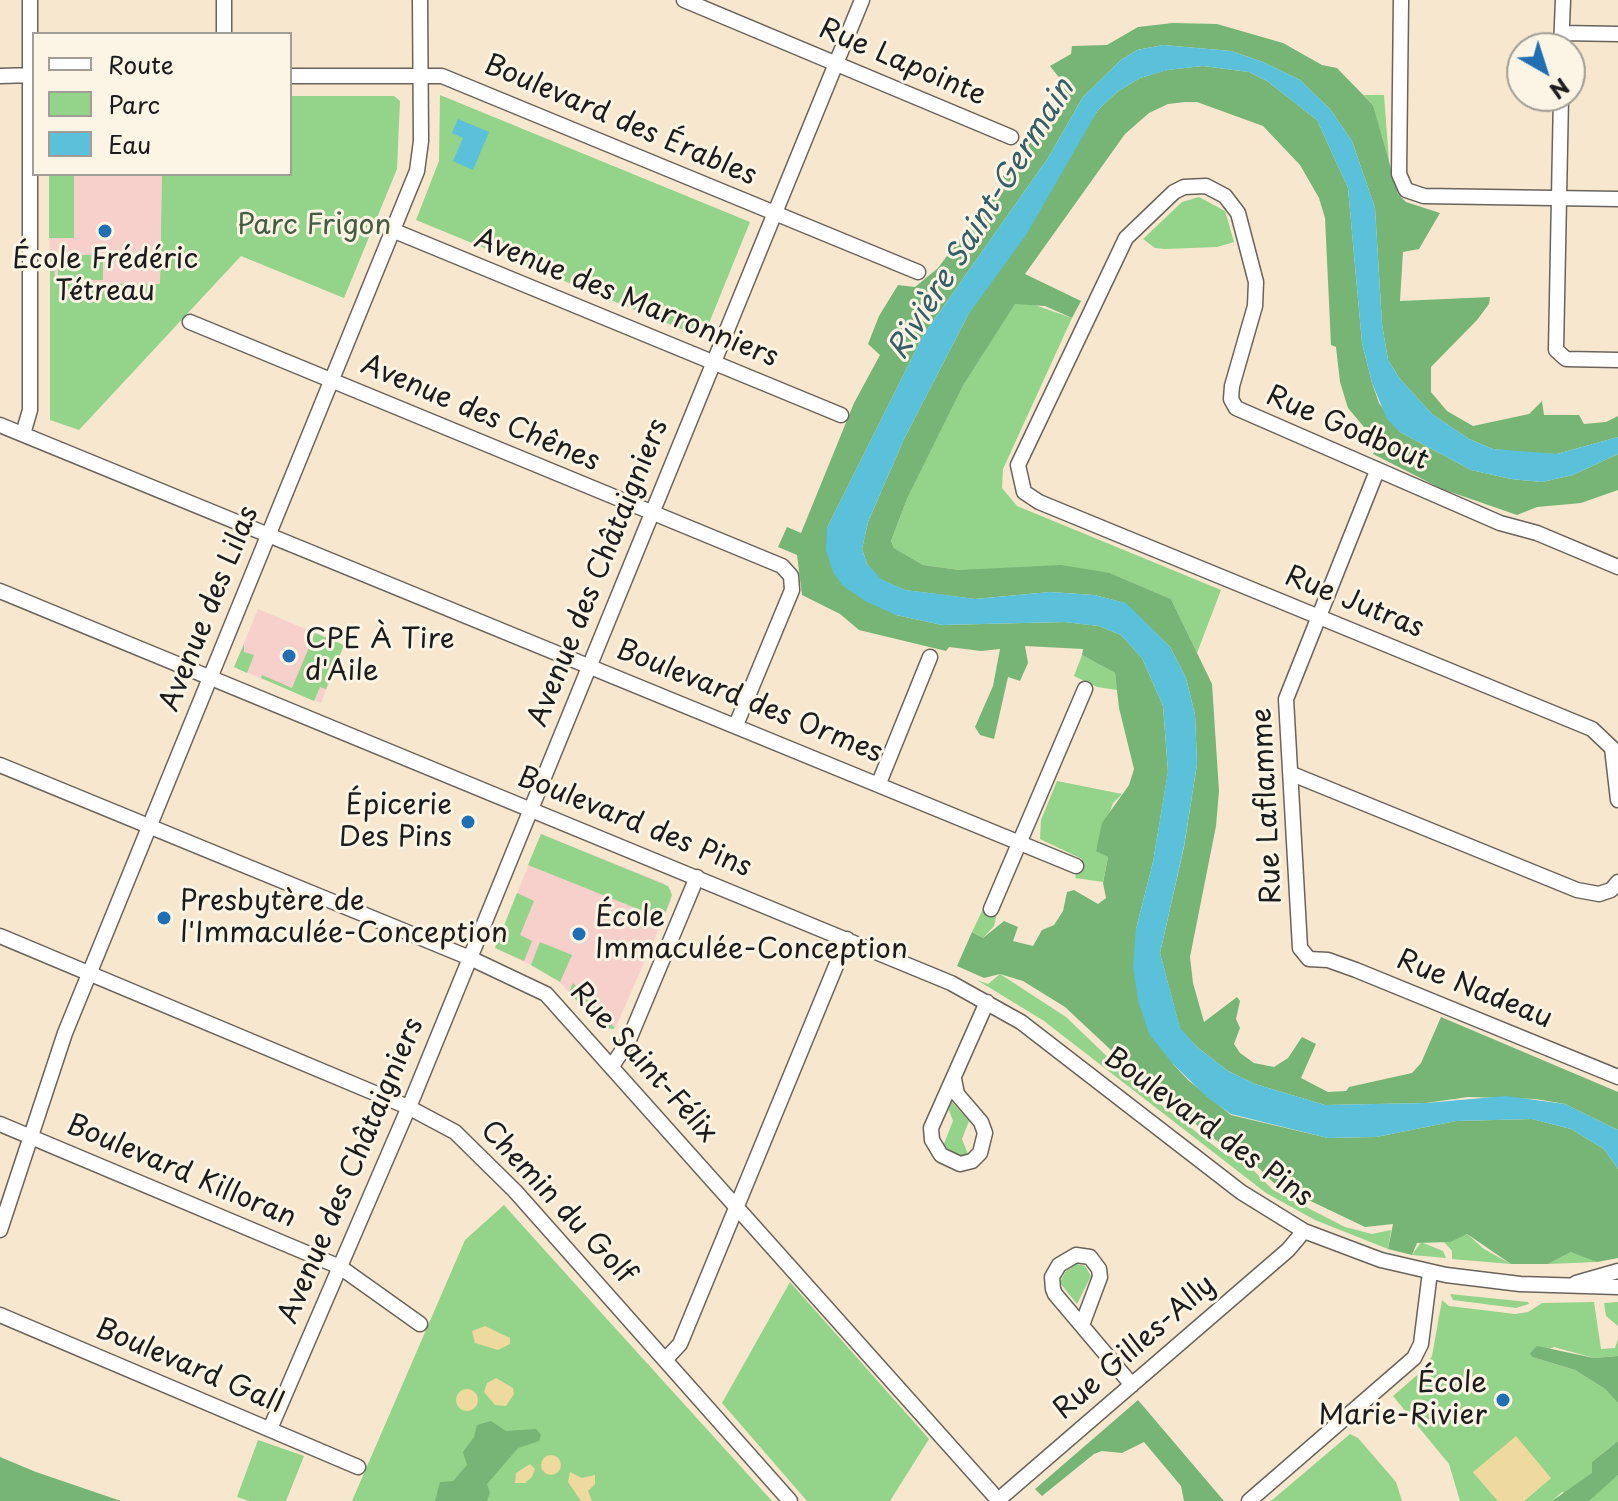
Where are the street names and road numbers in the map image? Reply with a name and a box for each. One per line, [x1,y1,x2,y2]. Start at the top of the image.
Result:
street label: Rue Lapointe [813,13,991,113]
street label: Boulevard des Érables [479,48,761,194]
street label: Avenue des Marronniers [469,223,783,375]
street label: Avenue des Chênes [356,349,604,479]
street label: Rue Godbout [1261,380,1433,478]
street label: Avenue des Châtaigniers [522,414,676,732]
street label: Avenue des Lilas [154,501,266,717]
street label: Rue Jutras [1280,560,1428,646]
street label: Boulevard des Ormes [611,633,887,771]
street label: Rue Laflamme [1246,707,1290,905]
street label: Boulevard des Pins [512,761,756,885]
street label: Rue Nadeau [1391,944,1557,1036]
street label: Rue Saint-Félix [562,976,724,1150]
street label: Avenue des Châtaigniers [272,1013,432,1329]
street label: Boulevard des Pins [1097,1041,1319,1215]
street label: Boulevard Killoran [61,1108,301,1236]
street label: Chemin du Golf [473,1114,641,1292]
street label: Rue Gilles-Ally [1047,1269,1223,1427]
street label: Boulevard Gall [90,1312,288,1422]

